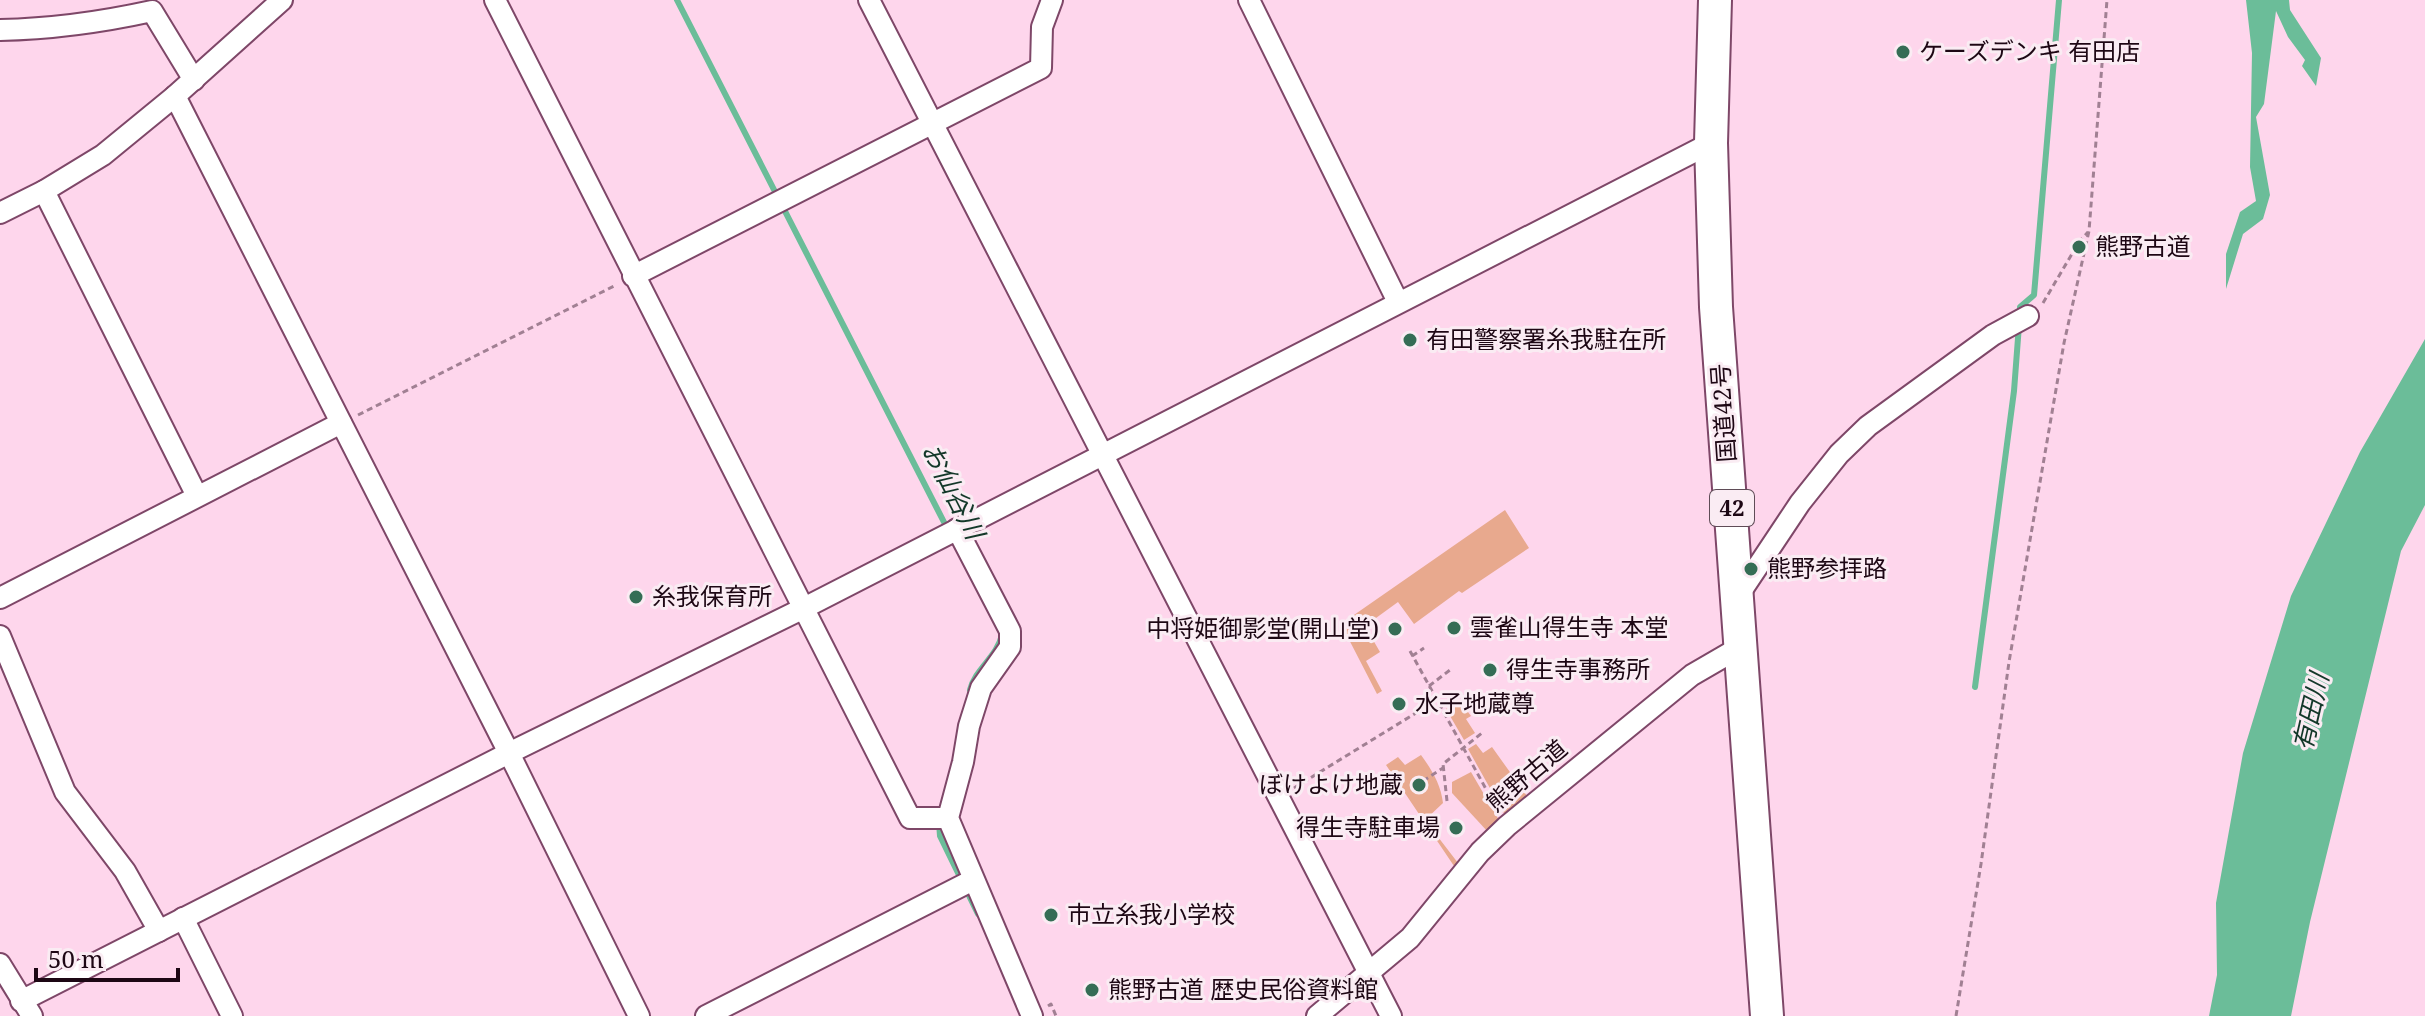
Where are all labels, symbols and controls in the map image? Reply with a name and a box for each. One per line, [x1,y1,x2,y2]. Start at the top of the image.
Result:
place label: ケーズデンキ 有田店 [1919,34,2140,67]
marker: ケーズデンキ 有田店 [1894,43,1912,61]
place label: 熊野古道 [2095,229,2191,262]
marker: 熊野古道 [2070,238,2088,256]
place label: 有田警察署糸我駐在所 [1426,322,1666,355]
marker: 有田警察署糸我駐在所 [1401,331,1419,349]
street label: 国道42号 [1703,363,1742,464]
water label: お仙谷川 [914,436,995,548]
road number: 42 [1710,490,1754,526]
place label: 熊野参拝路 [1767,551,1887,584]
marker: 熊野参拝路 [1742,560,1760,578]
place label: 糸我保育所 [652,579,772,612]
marker: 糸我保育所 [627,588,645,606]
place label: 雲雀山得生寺 本堂 [1470,610,1668,643]
place label: 中将姫御影堂(開山堂) [1146,611,1379,644]
marker: 雲雀山得生寺 本堂 [1445,619,1463,637]
marker: 中将姫御影堂(開山堂) [1386,620,1404,638]
place label: 得生寺事務所 [1506,652,1650,685]
marker: 得生寺事務所 [1481,661,1499,679]
water label: 有田川 [2284,667,2337,754]
place label: 水子地蔵尊 [1415,686,1535,719]
marker: 水子地蔵尊 [1390,695,1408,713]
street label: 熊野古道 [1479,731,1573,818]
place label: ぼけよけ地蔵 [1259,767,1403,800]
marker: ぼけよけ地蔵 [1410,776,1428,794]
place label: 得生寺駐車場 [1296,810,1440,843]
marker: 得生寺駐車場 [1447,819,1465,837]
place label: 市立糸我小学校 [1067,897,1235,930]
marker: 市立糸我小学校 [1042,906,1060,924]
scale bar [36,932,178,982]
text: 50 m [48,942,104,975]
place label: 熊野古道 歴史民俗資料館 [1108,972,1378,1005]
marker: 熊野古道 歴史民俗資料館 [1083,981,1101,999]

